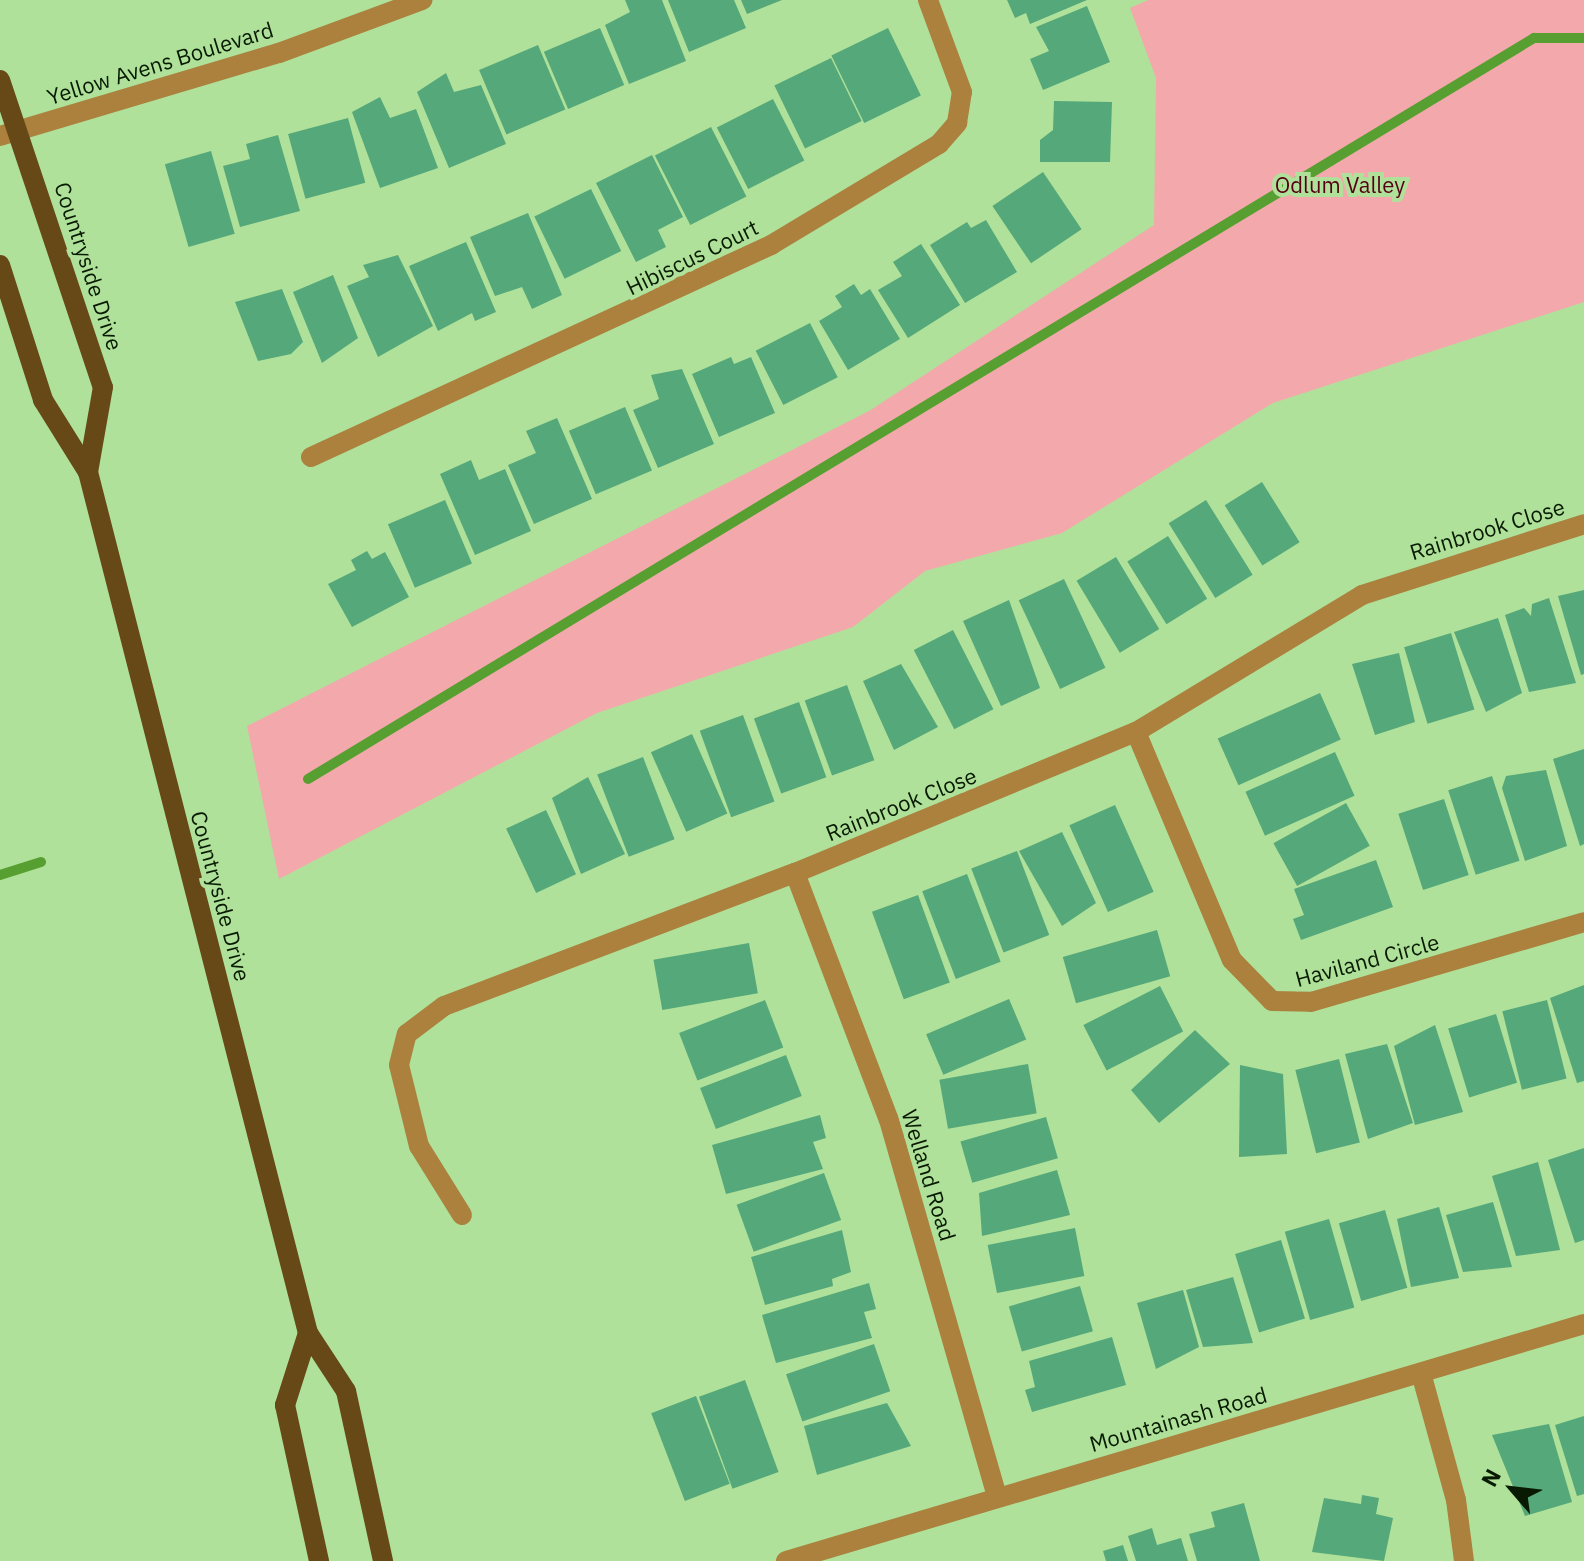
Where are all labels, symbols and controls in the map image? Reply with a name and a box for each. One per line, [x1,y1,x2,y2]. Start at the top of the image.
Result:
street label: Yellow Avens Boulevard [44,16,276,110]
park label: Odlum Valley [1275,172,1405,198]
street label: Countryside Drive [49,179,129,353]
street label: Hibiscus Court [622,214,762,300]
street label: Rainbrook Close [1406,493,1568,565]
street label: Rainbrook Close [822,762,980,846]
street label: Countryside Drive [186,808,256,984]
street label: Haviland Circle [1292,928,1442,992]
street label: Welland Road [896,1106,962,1244]
street label: Mountainash Road [1086,1381,1270,1457]
north arrow [1472,1449,1552,1529]
text: N [1474,1464,1507,1491]

